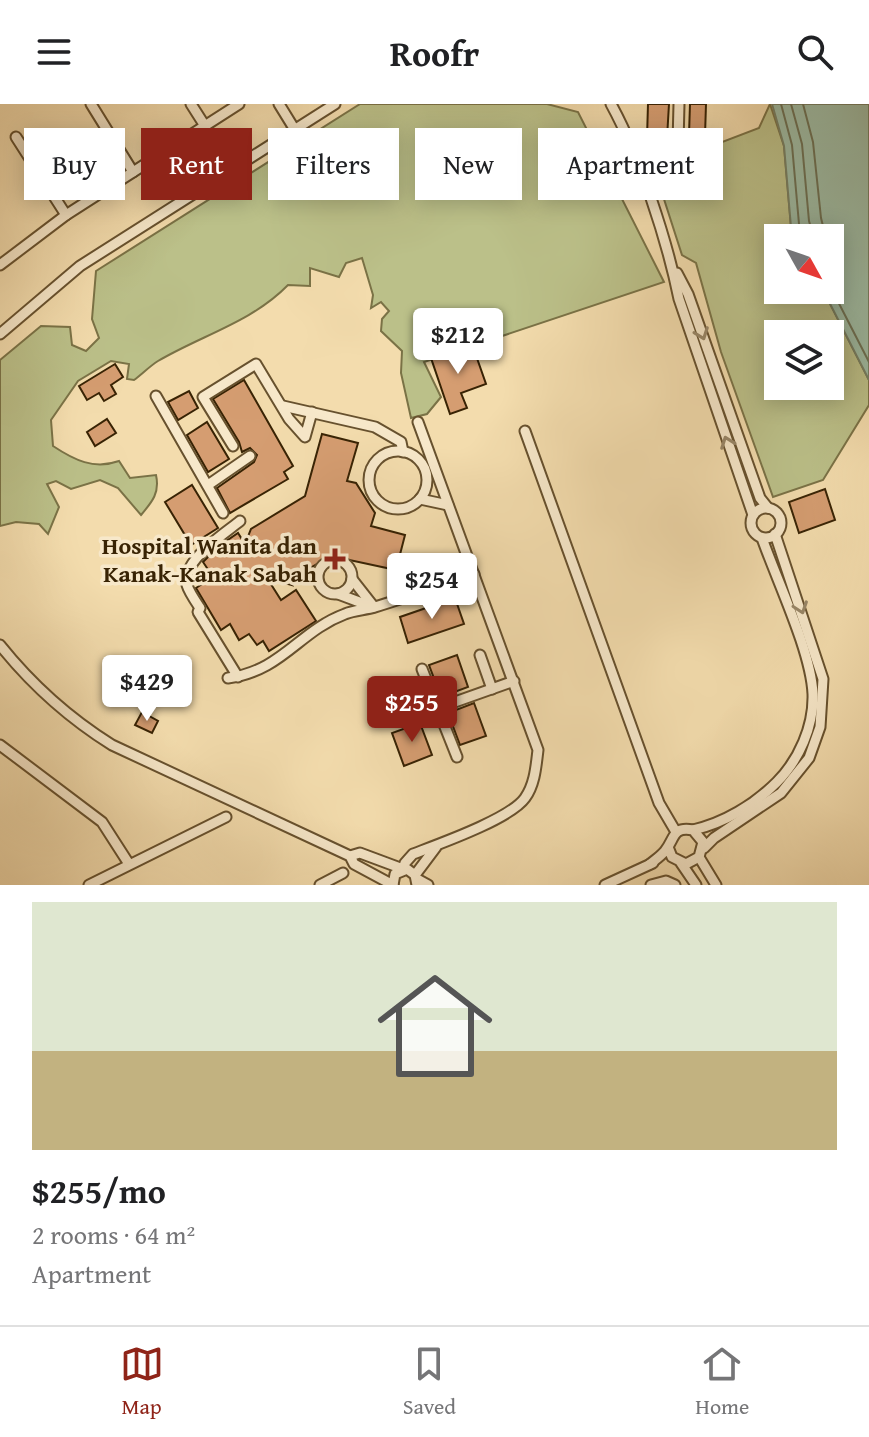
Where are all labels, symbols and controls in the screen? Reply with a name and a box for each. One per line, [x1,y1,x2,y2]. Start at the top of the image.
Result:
text: Roofr [390,26,479,79]
icon: menu [32,30,76,74]
icon: search [793,30,837,74]
chip: Buy [24,128,125,200]
chip: Rent [141,128,252,200]
chip: Filters [268,128,399,200]
chip: New [415,128,522,200]
chip: Apartment [538,128,723,200]
north arrow [764,224,844,304]
map controls [764,224,844,400]
pin: $212 [411,308,505,376]
text: $212 [431,314,485,353]
button: layers [764,320,844,400]
one-way arrow [692,326,708,340]
one-way arrow [720,435,737,449]
place label: Hospital Wanita dan Kanak-Kanak Sabah [102,528,317,591]
marker: Hospital Wanita dan Kanak-Kanak Sabah [324,548,346,570]
pin: $254 [385,553,479,621]
text: $254 [405,559,459,598]
one-way arrow [792,600,808,614]
pin: $429 [100,655,194,723]
text: $429 [120,661,174,700]
pin: $255 [365,676,459,744]
text: $255 [385,682,439,721]
icon: home [363,954,507,1098]
text: $255/mo [32,1166,166,1215]
text: 2 rooms · 64 m² [32,1215,195,1254]
text: Apartment [32,1254,151,1293]
tab: Map [120,1342,164,1422]
tab: Saved [403,1342,456,1422]
tab: Home [695,1342,749,1422]

